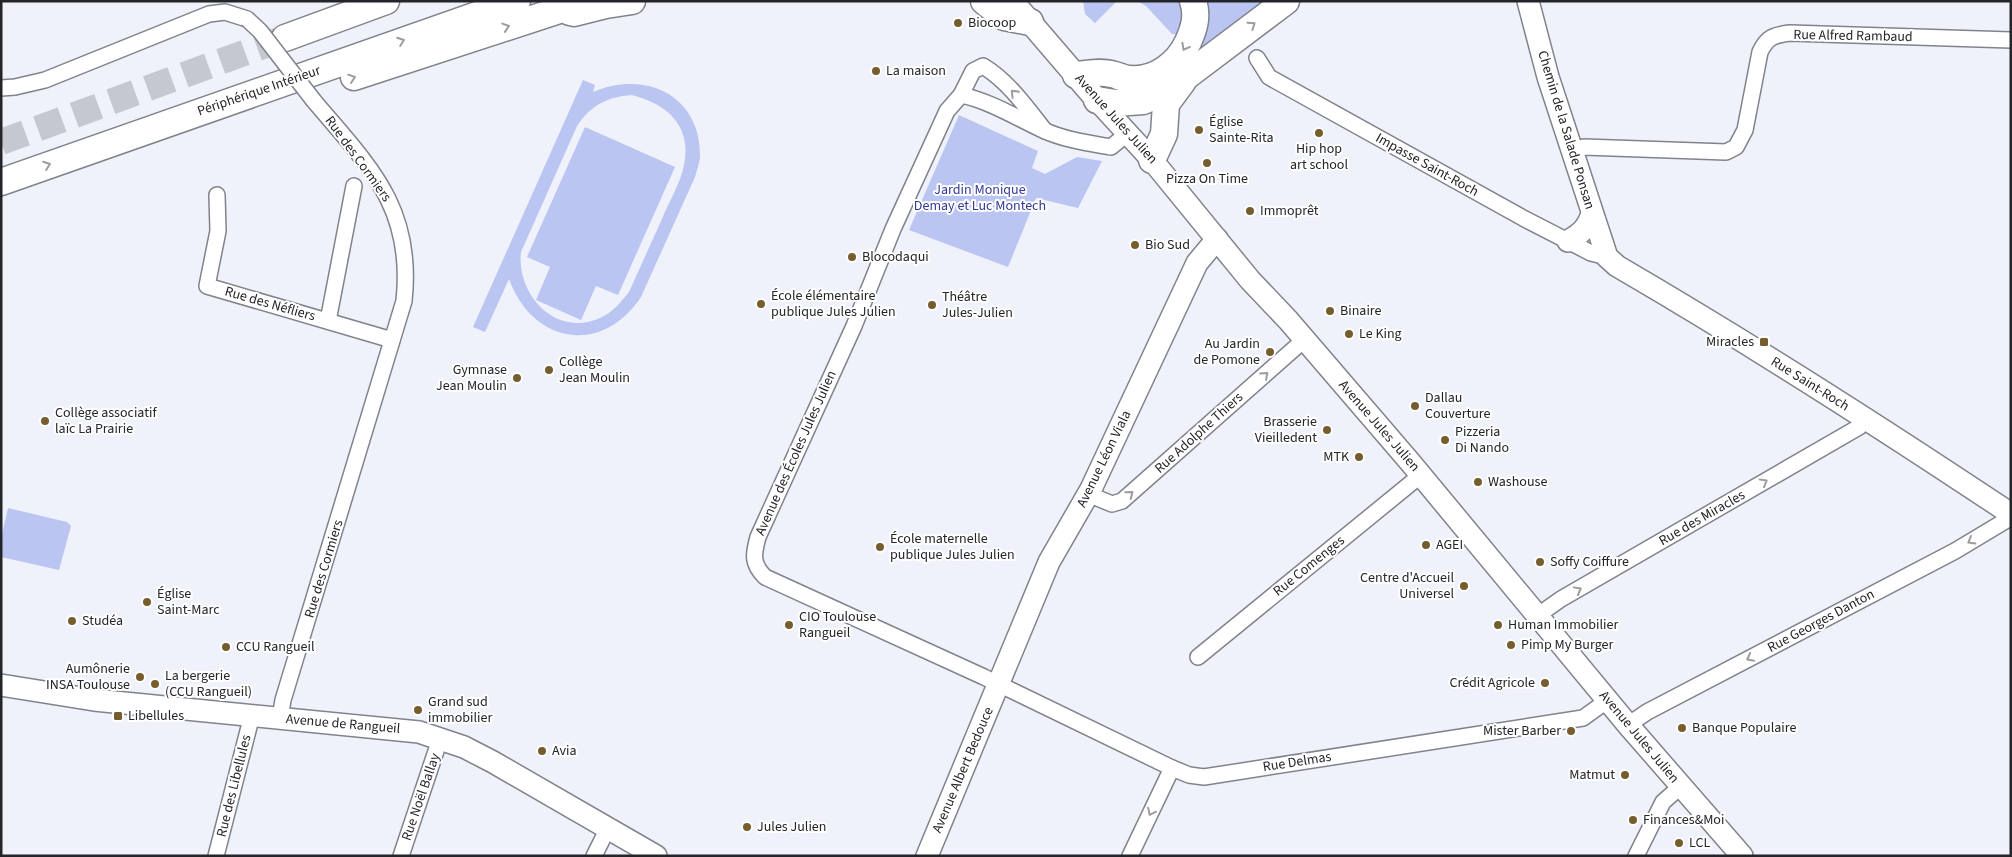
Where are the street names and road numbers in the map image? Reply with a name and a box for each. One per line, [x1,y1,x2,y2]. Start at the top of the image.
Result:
street label: Rue Alfred Rambaud [1793,25,1913,47]
street label: Chemin de la Salade Ponsan [1532,48,1600,212]
street label: Périphérique Intérieur [195,60,323,121]
street label: Avenue Jules Julien [1070,69,1162,169]
street label: Rue des Cormiers [320,112,396,206]
street label: Impasse Saint-Roch [1372,128,1482,202]
street label: Rue des Néfliers [222,282,318,327]
street label: Rue Saint-Roch [1767,352,1853,416]
street label: Avenue des Écoles Jules Julien [750,367,842,539]
street label: Avenue Jules Julien [1334,376,1424,476]
street label: Rue Adolphe Thiers [1150,388,1248,478]
street label: Avenue Léon Viala [1072,407,1136,511]
street label: Rue des Miracles [1655,485,1749,551]
street label: Rue des Cormiers [300,517,348,621]
street label: Rue Comenges [1269,531,1349,601]
street label: Rue Georges Danton [1764,584,1878,658]
street label: Avenue Jules Julien [1594,686,1684,788]
street label: Avenue Albert Bedouce [927,704,999,836]
street label: Avenue de Rangueil [285,709,401,739]
street label: Rue des Libellules [212,733,256,839]
street label: Rue Delmas [1261,747,1333,777]
street label: Rue Noël Ballay [397,750,445,843]

